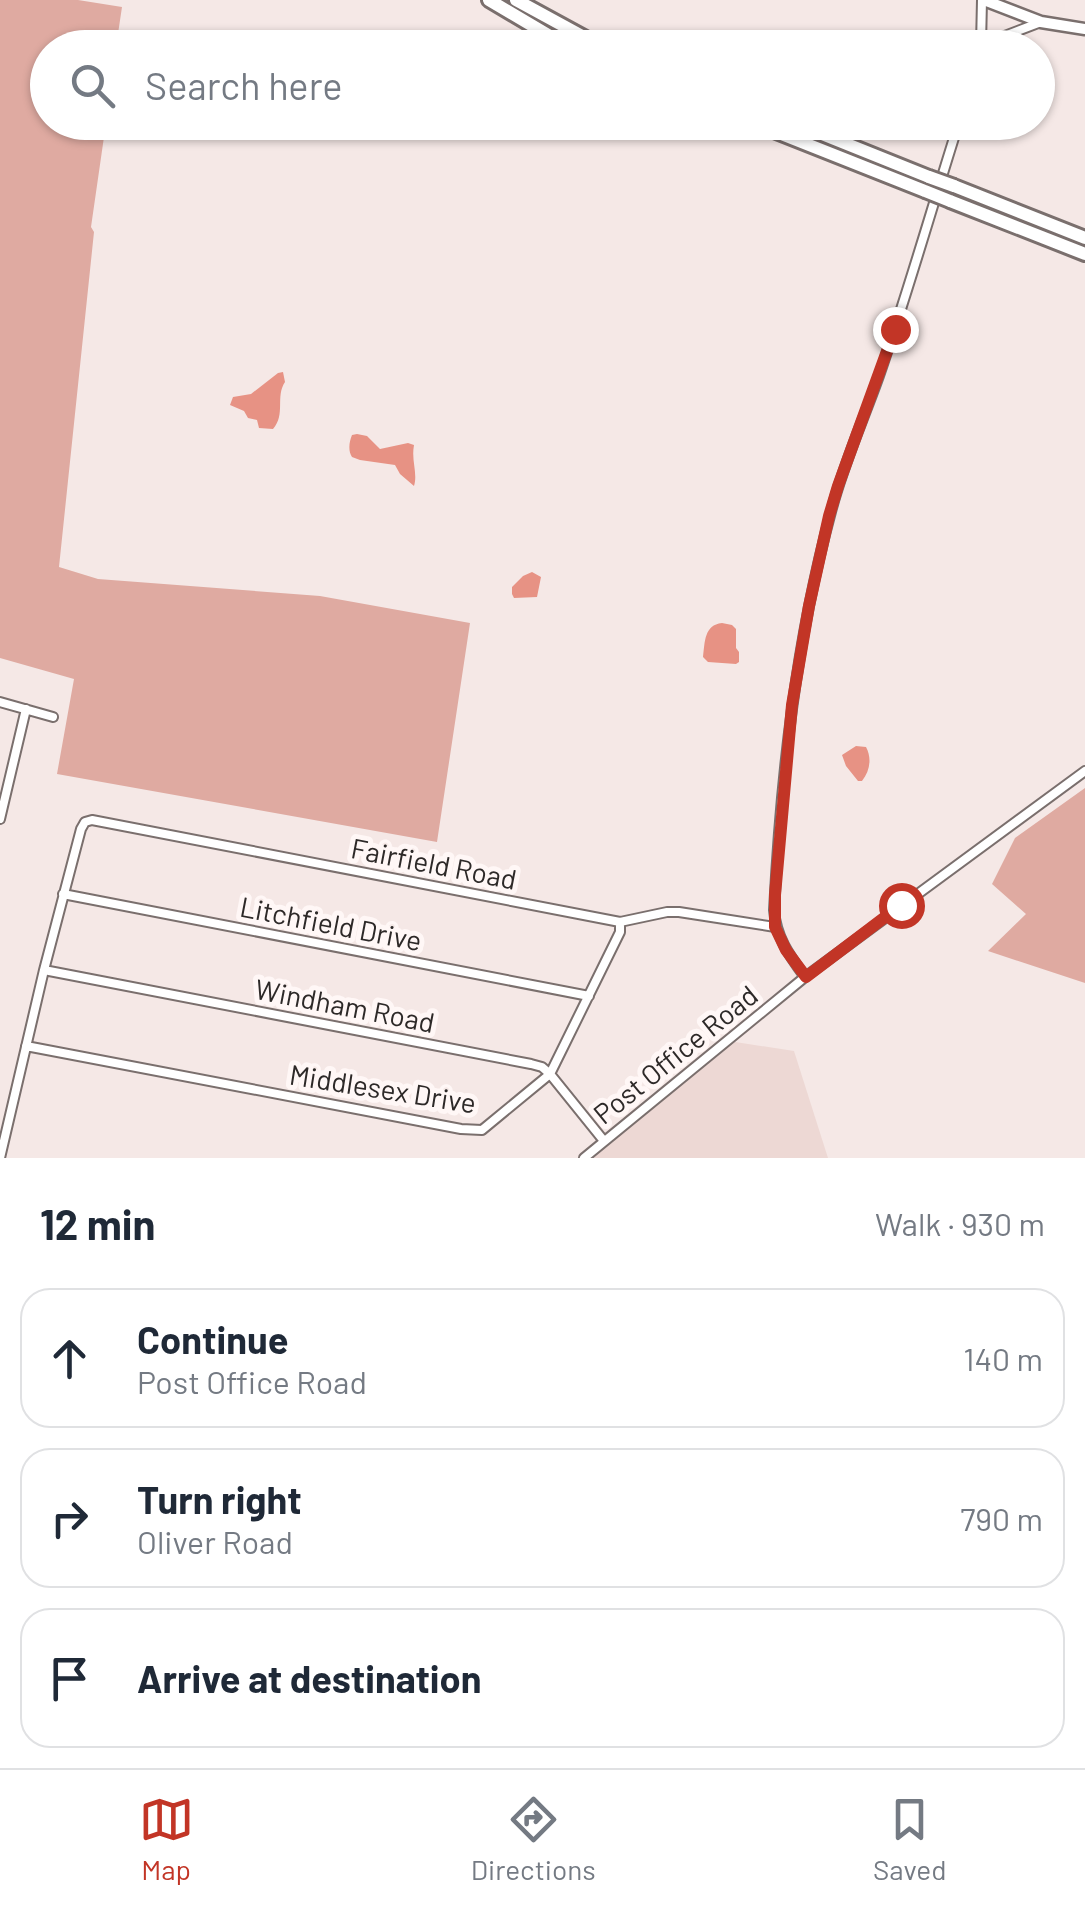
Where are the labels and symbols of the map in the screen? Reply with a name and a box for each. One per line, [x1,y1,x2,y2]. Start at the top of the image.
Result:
route end [873,307,919,353]
street label: Fairfield Road [348,830,520,896]
route start [879,883,925,929]
street label: Litchfield Drive [237,889,425,957]
street label: Windham Road [252,971,438,1039]
street label: Post Office Road [586,977,764,1131]
street label: Middlesex Drive [287,1056,479,1120]

